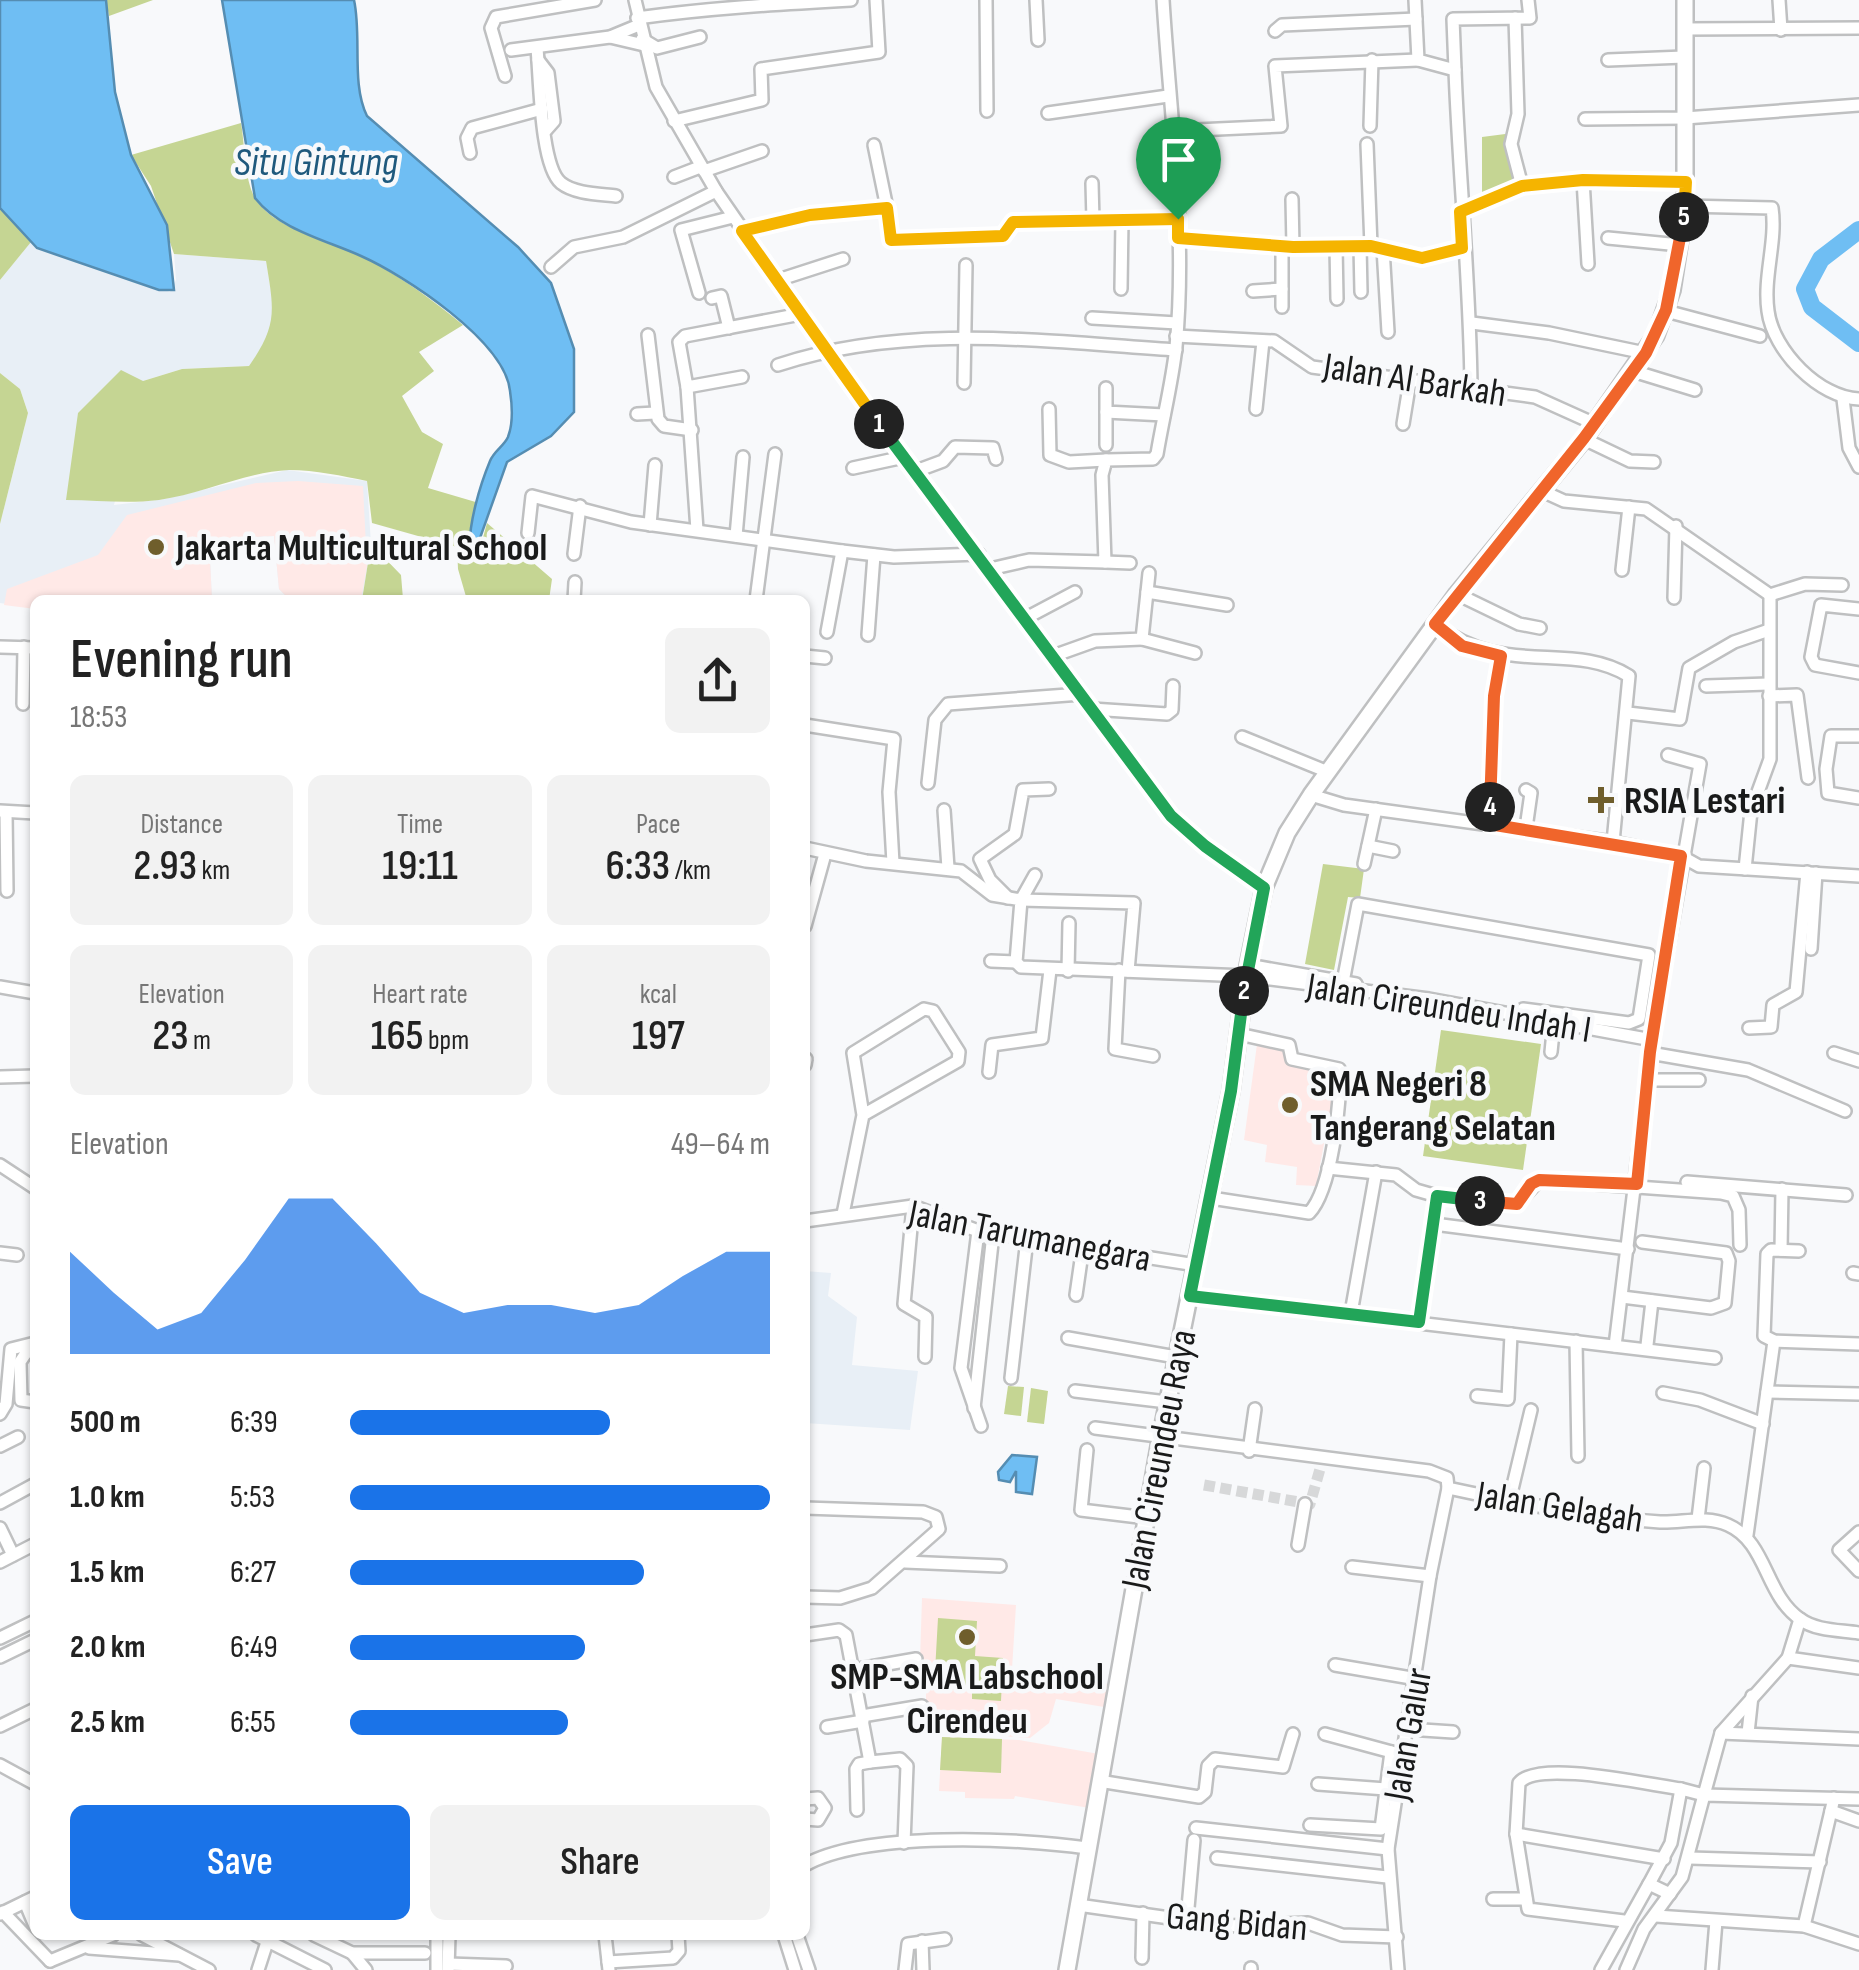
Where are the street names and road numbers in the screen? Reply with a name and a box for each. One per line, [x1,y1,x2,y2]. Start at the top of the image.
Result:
street label: Jalan Al Barkah [1319,344,1509,417]
street label: Jalan Cireundeu Indah I [1302,964,1594,1053]
street label: Jalan Tarumanegara [904,1191,1155,1282]
street label: Jalan Cireundeu Raya [1112,1326,1207,1594]
street label: Jalan Gelagah [1472,1472,1646,1543]
street label: Jalan Galur [1375,1664,1442,1805]
street label: Gang Bidan [1164,1894,1309,1951]

